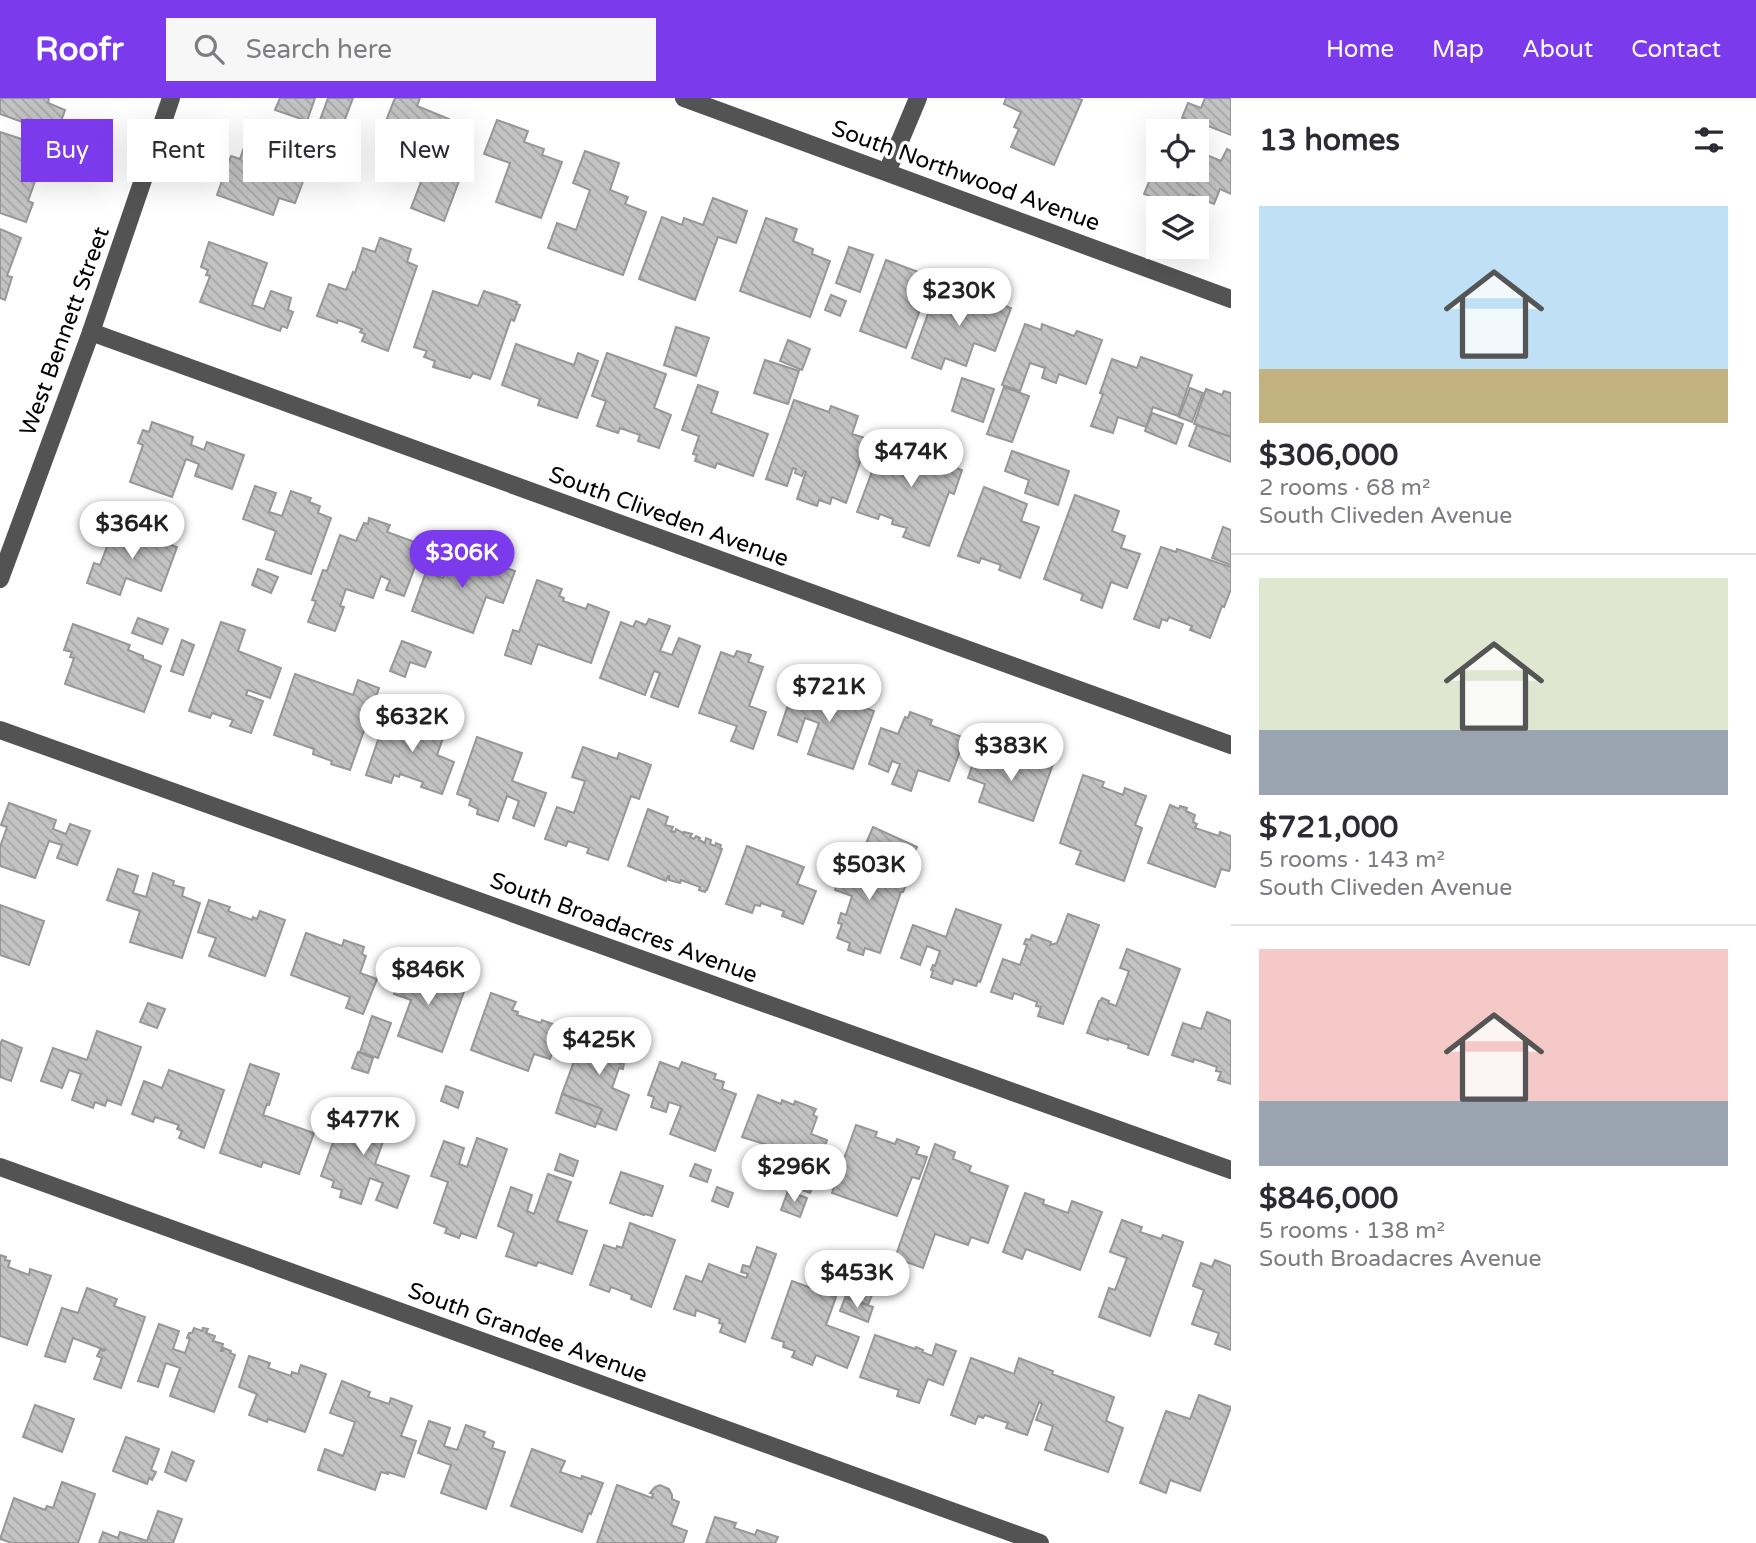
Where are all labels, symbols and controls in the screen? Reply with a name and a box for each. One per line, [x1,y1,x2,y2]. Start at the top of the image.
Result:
search box [166,18,656,81]
text: Roofr [35,30,124,69]
icon: search [190,30,228,68]
text: Search here [246,34,392,65]
text: Home [1326,35,1394,64]
text: Map [1432,35,1484,64]
text: About [1522,35,1593,64]
text: Contact [1631,35,1721,64]
street label: South Northwood Avenue [828,114,1104,238]
chip: Buy [21,119,113,182]
chip: Rent [127,119,229,182]
chip: Filters [243,119,361,182]
chip: New [375,119,474,182]
map controls [1146,119,1209,259]
button: locate [1146,119,1209,182]
icon: filters [1690,121,1728,159]
text: 13 homes [1259,122,1400,159]
button: layers [1146,196,1209,259]
street label: West Bennett Street [14,223,116,440]
icon: home [1431,251,1557,377]
pin: $230K [910,268,1008,328]
text: $230K [923,277,995,305]
pin: $474K [862,430,960,489]
text: $306,000 [1259,437,1398,474]
text: $474K [875,438,947,466]
street label: South Cliveden Avenue [545,460,792,573]
text: 2 rooms · 68 m² [1259,474,1430,502]
pin: $364K [83,502,181,561]
text: South Cliveden Avenue [1259,502,1512,530]
text: $364K [96,510,168,538]
pin: $306K [413,531,511,590]
text: $306K [426,539,498,567]
icon: home [1431,623,1557,749]
pin: $721K [780,664,878,724]
text: $721K [793,673,865,701]
pin: $632K [363,694,461,754]
text: $632K [376,703,448,731]
pin: $383K [962,724,1060,783]
text: $383K [975,732,1047,760]
text: $721,000 [1259,809,1398,846]
pin: $503K [820,842,918,902]
text: 5 rooms · 143 m² [1259,846,1445,874]
text: $503K [833,851,905,879]
street label: South Broadacres Avenue [486,866,761,989]
text: South Cliveden Avenue [1259,874,1512,902]
pin: $846K [379,948,477,1007]
text: $846K [392,956,464,984]
icon: home [1431,994,1557,1120]
pin: $425K [550,1018,648,1077]
text: $425K [563,1026,635,1054]
pin: $477K [314,1098,412,1157]
text: $477K [327,1106,399,1134]
pin: $296K [745,1144,843,1204]
text: $296K [758,1153,830,1181]
text: $846,000 [1259,1180,1398,1217]
text: 5 rooms · 138 m² [1259,1217,1445,1245]
text: South Broadacres Avenue [1259,1245,1542,1273]
pin: $453K [808,1250,906,1310]
text: $453K [821,1259,893,1287]
street label: South Grandee Avenue [404,1277,651,1389]

